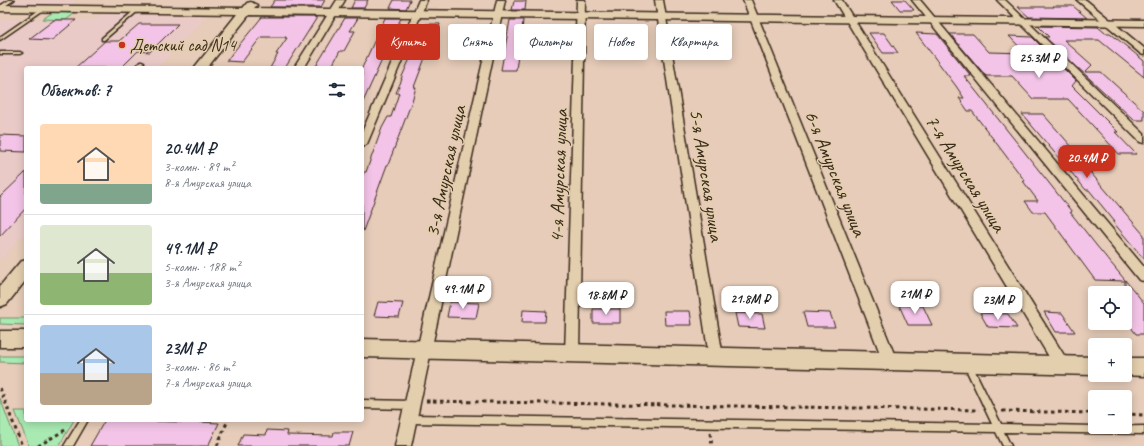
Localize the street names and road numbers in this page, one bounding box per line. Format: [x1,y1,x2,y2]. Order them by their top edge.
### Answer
street label: 3-я Амурская улица [419,102,472,239]
street label: 5-я Амурская улица [684,107,730,244]
street label: 6-я Амурская улица [799,107,873,241]
street label: 4-я Амурская улица [544,108,573,243]
street label: 7-я Амурская улица [920,110,1012,238]

